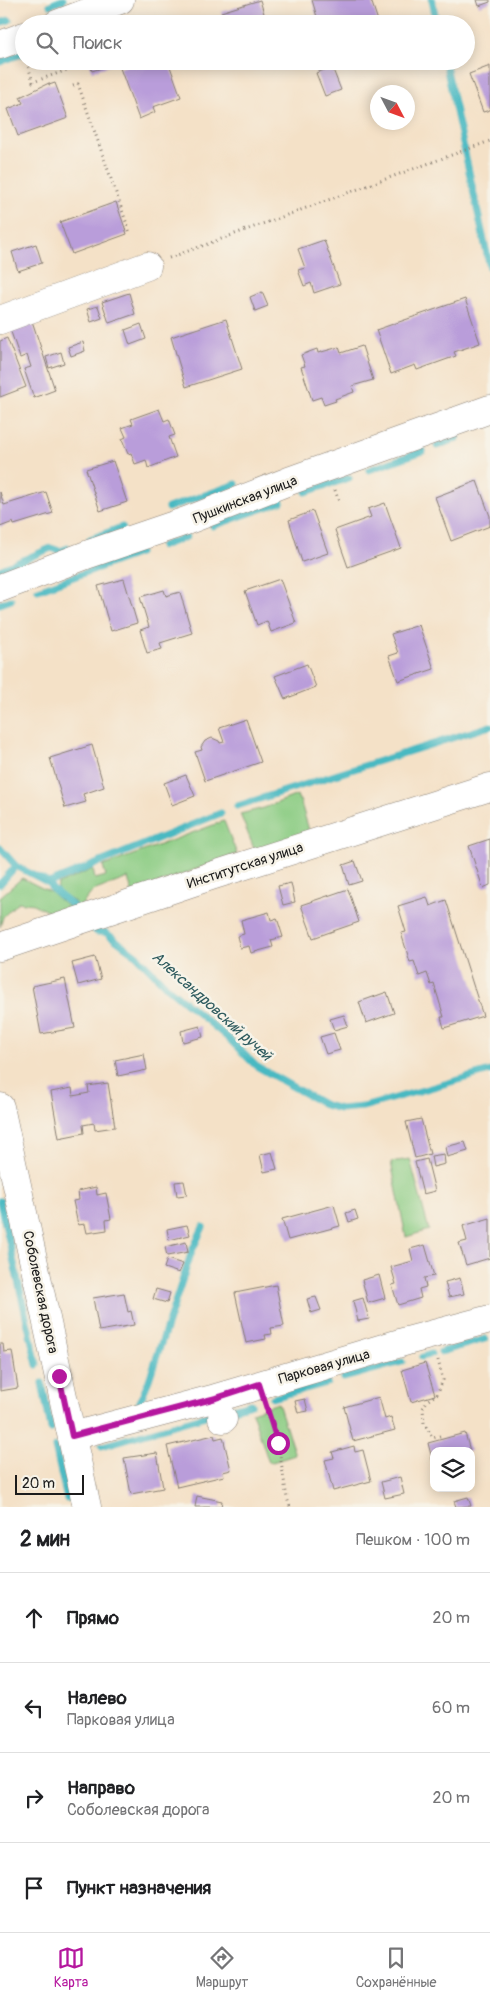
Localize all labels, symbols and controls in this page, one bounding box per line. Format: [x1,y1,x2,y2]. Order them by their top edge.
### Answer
search box [15,15,475,70]
icon: search [33,29,61,57]
text: Поиск [73,31,123,55]
north arrow [370,85,415,130]
street label: Пушкинская улица [191,472,300,527]
street label: Институтская улица [185,839,305,892]
water label: Александровский ручей [148,948,277,1066]
street label: Соболевская дорога [19,1229,62,1355]
street label: Парковая улица [277,1345,372,1388]
route end [48,1365,71,1388]
route start [267,1432,290,1455]
map controls [430,1447,475,1492]
button: layers [430,1447,475,1492]
scale bar [15,1472,84,1495]
text: 20 m [22,1475,55,1492]
text: 2 мин [20,1526,70,1553]
text: Пешком · 100 m [356,1530,470,1550]
icon: ahead [20,1604,48,1632]
text: Прямо [67,1606,119,1630]
text: 20 m [432,1608,470,1628]
text: Налево [67,1686,127,1710]
icon: left [20,1694,48,1722]
text: 60 m [432,1698,470,1718]
text: Парковая улица [67,1710,175,1730]
text: Направо [67,1776,135,1800]
icon: right [20,1784,48,1812]
text: 20 m [432,1788,470,1808]
text: Соболевская дорога [67,1800,209,1820]
icon: arrive [20,1874,48,1902]
text: Пункт назначения [67,1876,211,1900]
tab: Карта [54,1944,88,1991]
tab: Маршрут [196,1944,248,1991]
tab: Сохранённые [356,1944,436,1991]

